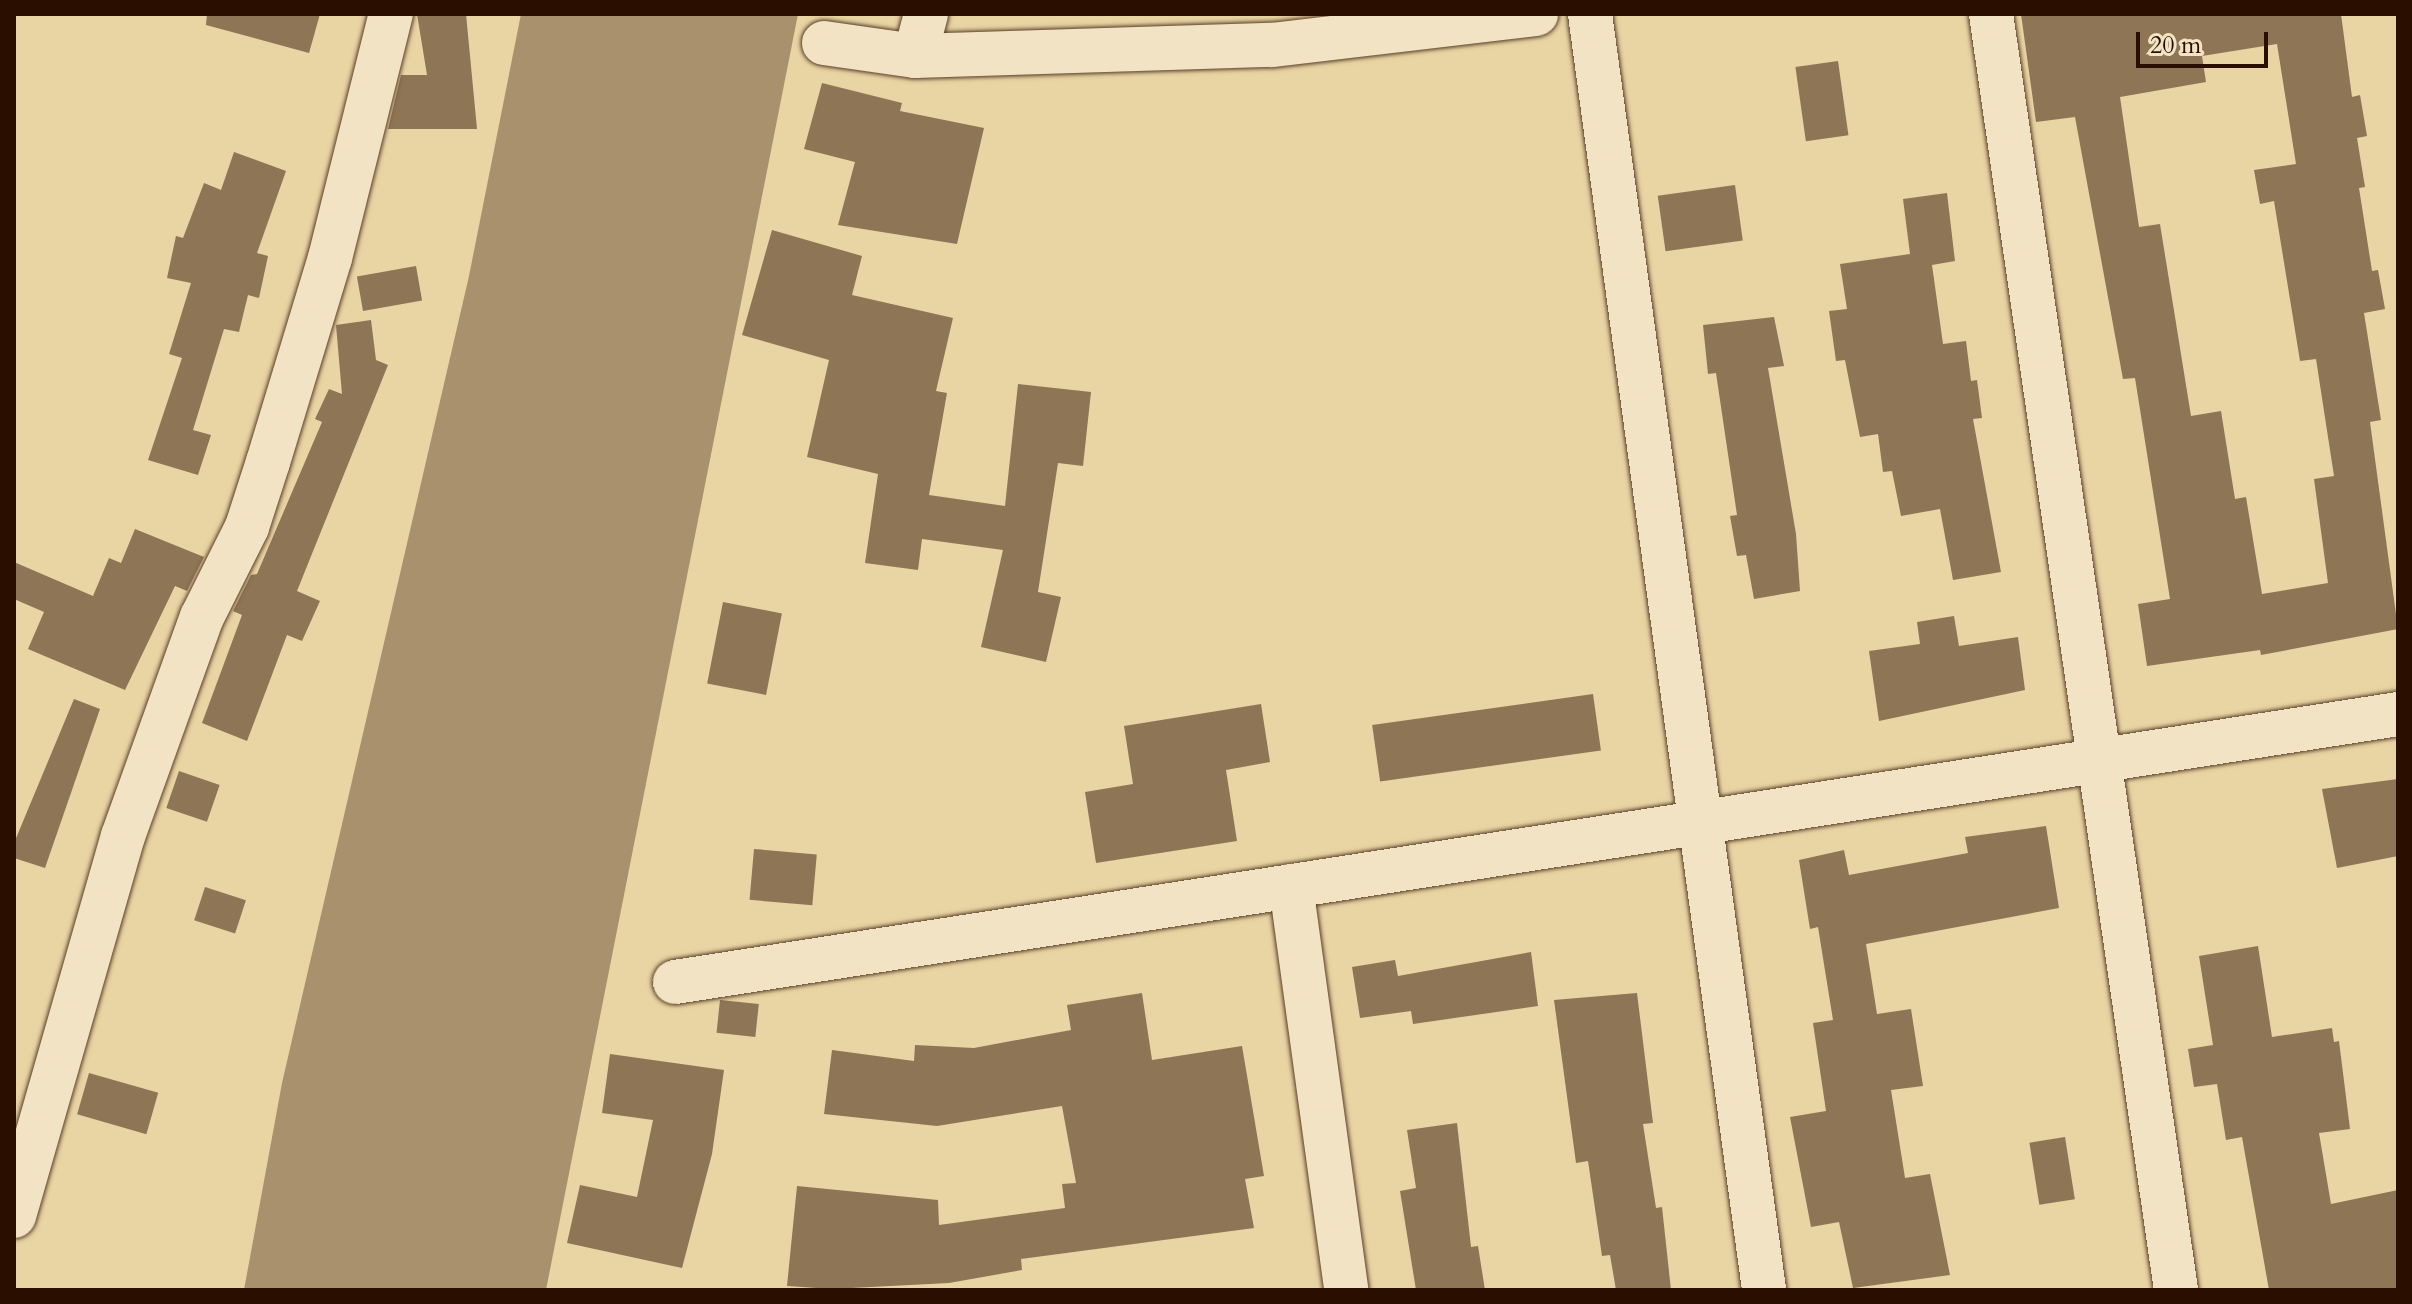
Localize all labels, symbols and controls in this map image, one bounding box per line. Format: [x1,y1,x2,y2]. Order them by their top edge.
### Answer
scale bar [2140,16,2272,66]
text: 20 m [2150,29,2201,62]

